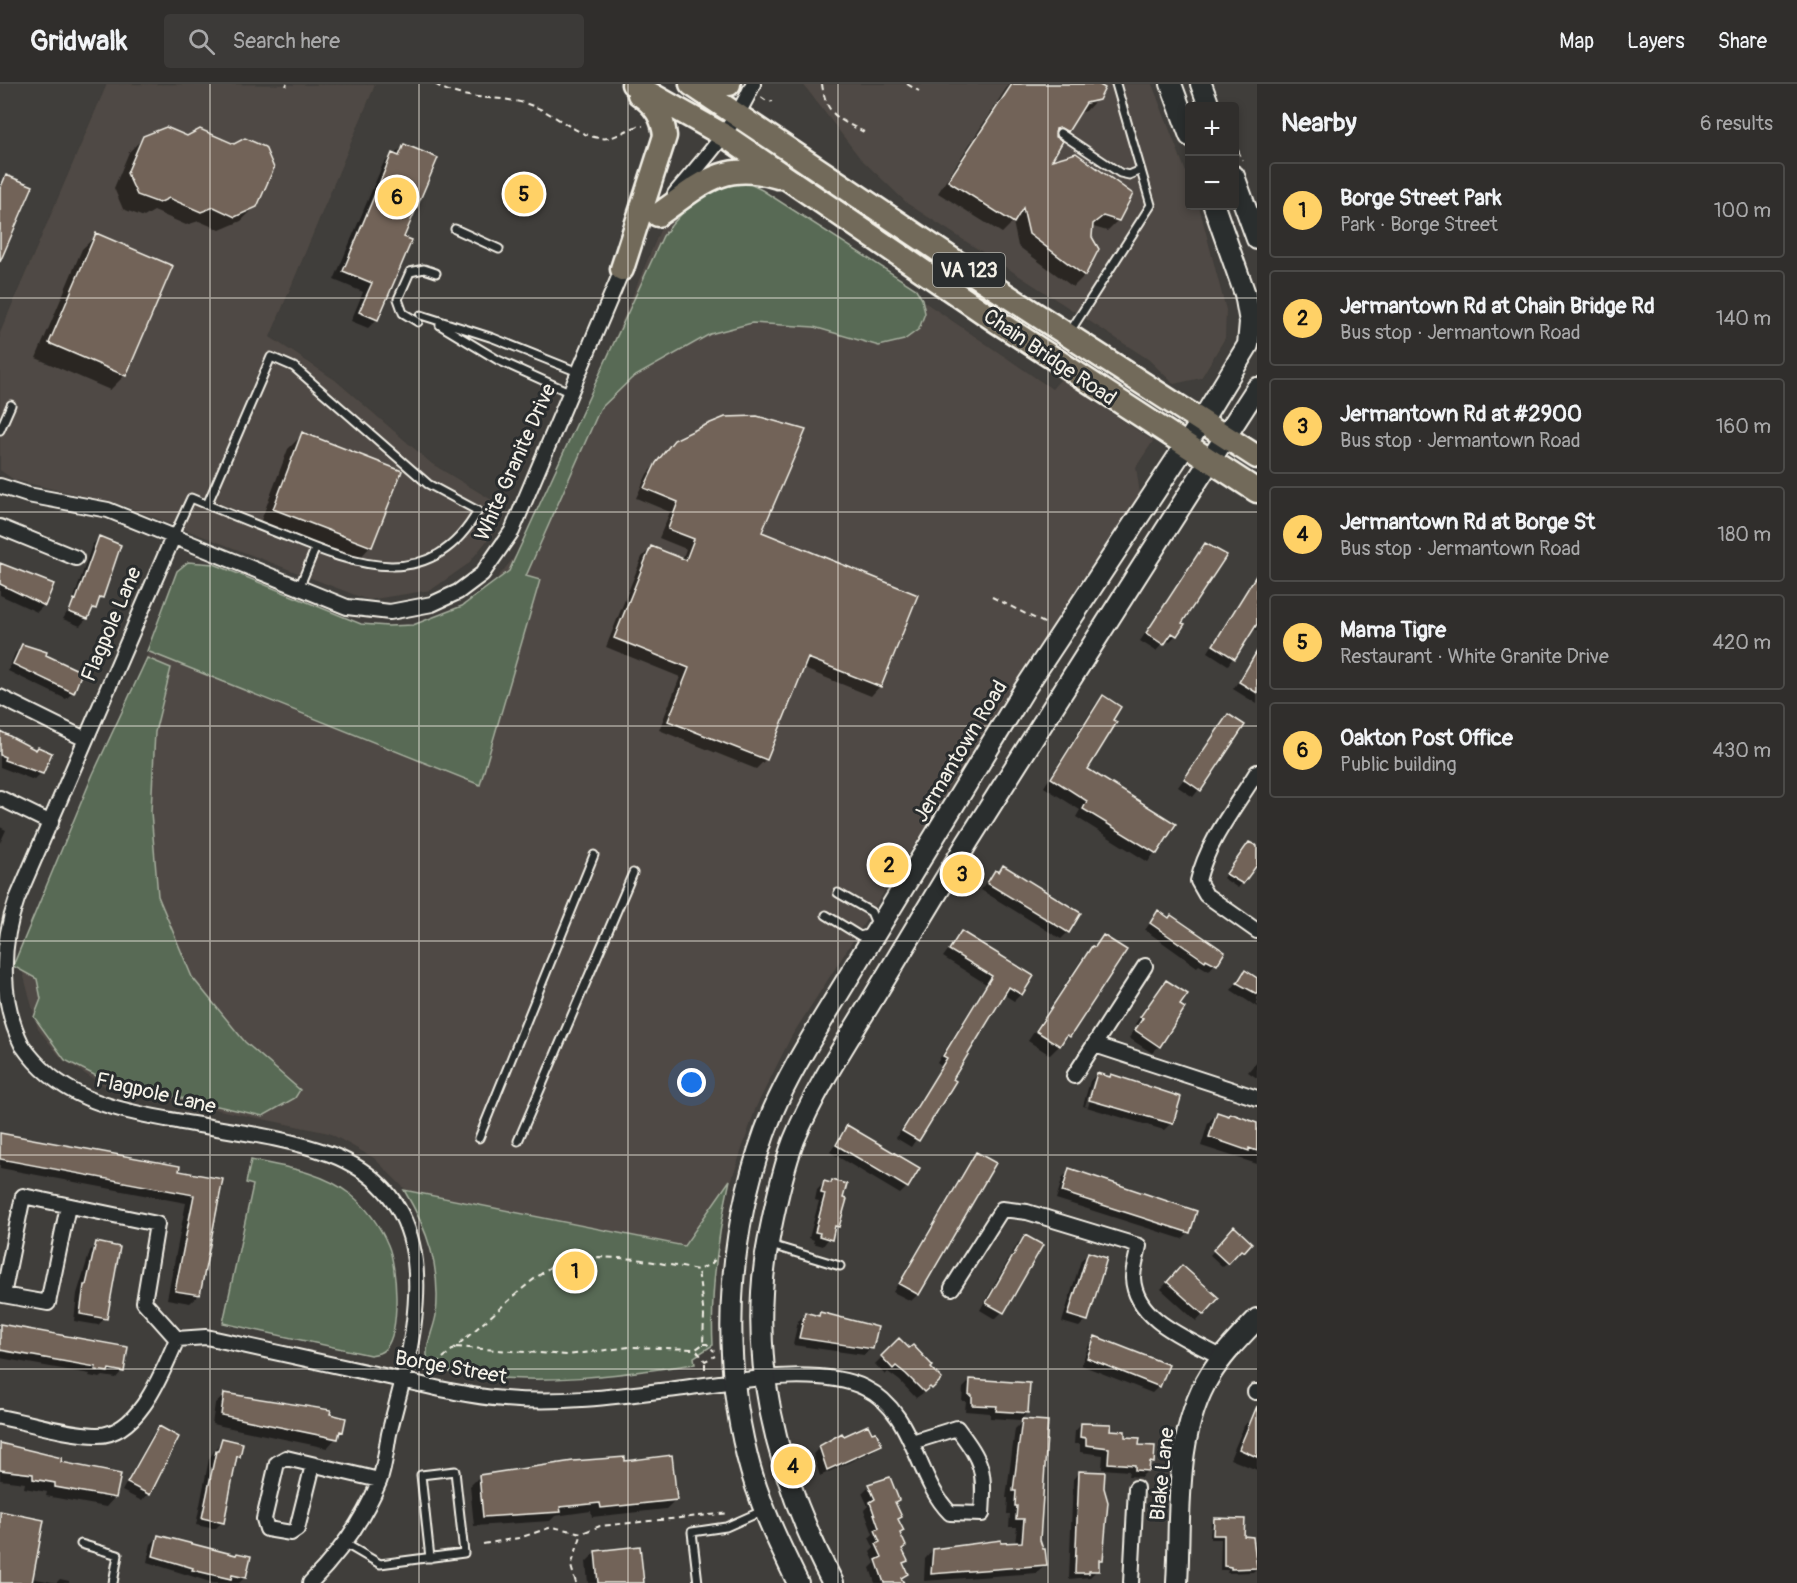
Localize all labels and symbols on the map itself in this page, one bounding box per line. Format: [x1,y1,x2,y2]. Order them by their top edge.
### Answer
pin: 5 [504,172,544,216]
pin: 6 [378,174,416,220]
road number: VA 123 [933,253,1005,287]
street label: Chain Bridge Road [978,303,1121,412]
street label: White Granite Drive [469,379,563,545]
street label: Flagpole Lane [75,562,148,686]
street label: Jermantown Road [907,675,1013,827]
pin: 2 [870,842,908,888]
pin: 3 [942,852,982,896]
street label: Flagpole Lane [93,1067,219,1121]
your location [677,1068,706,1097]
pin: 1 [556,1248,594,1294]
street label: Borge Street [393,1344,509,1391]
street label: Blake Lane [1144,1425,1181,1522]
pin: 4 [774,1444,812,1488]

